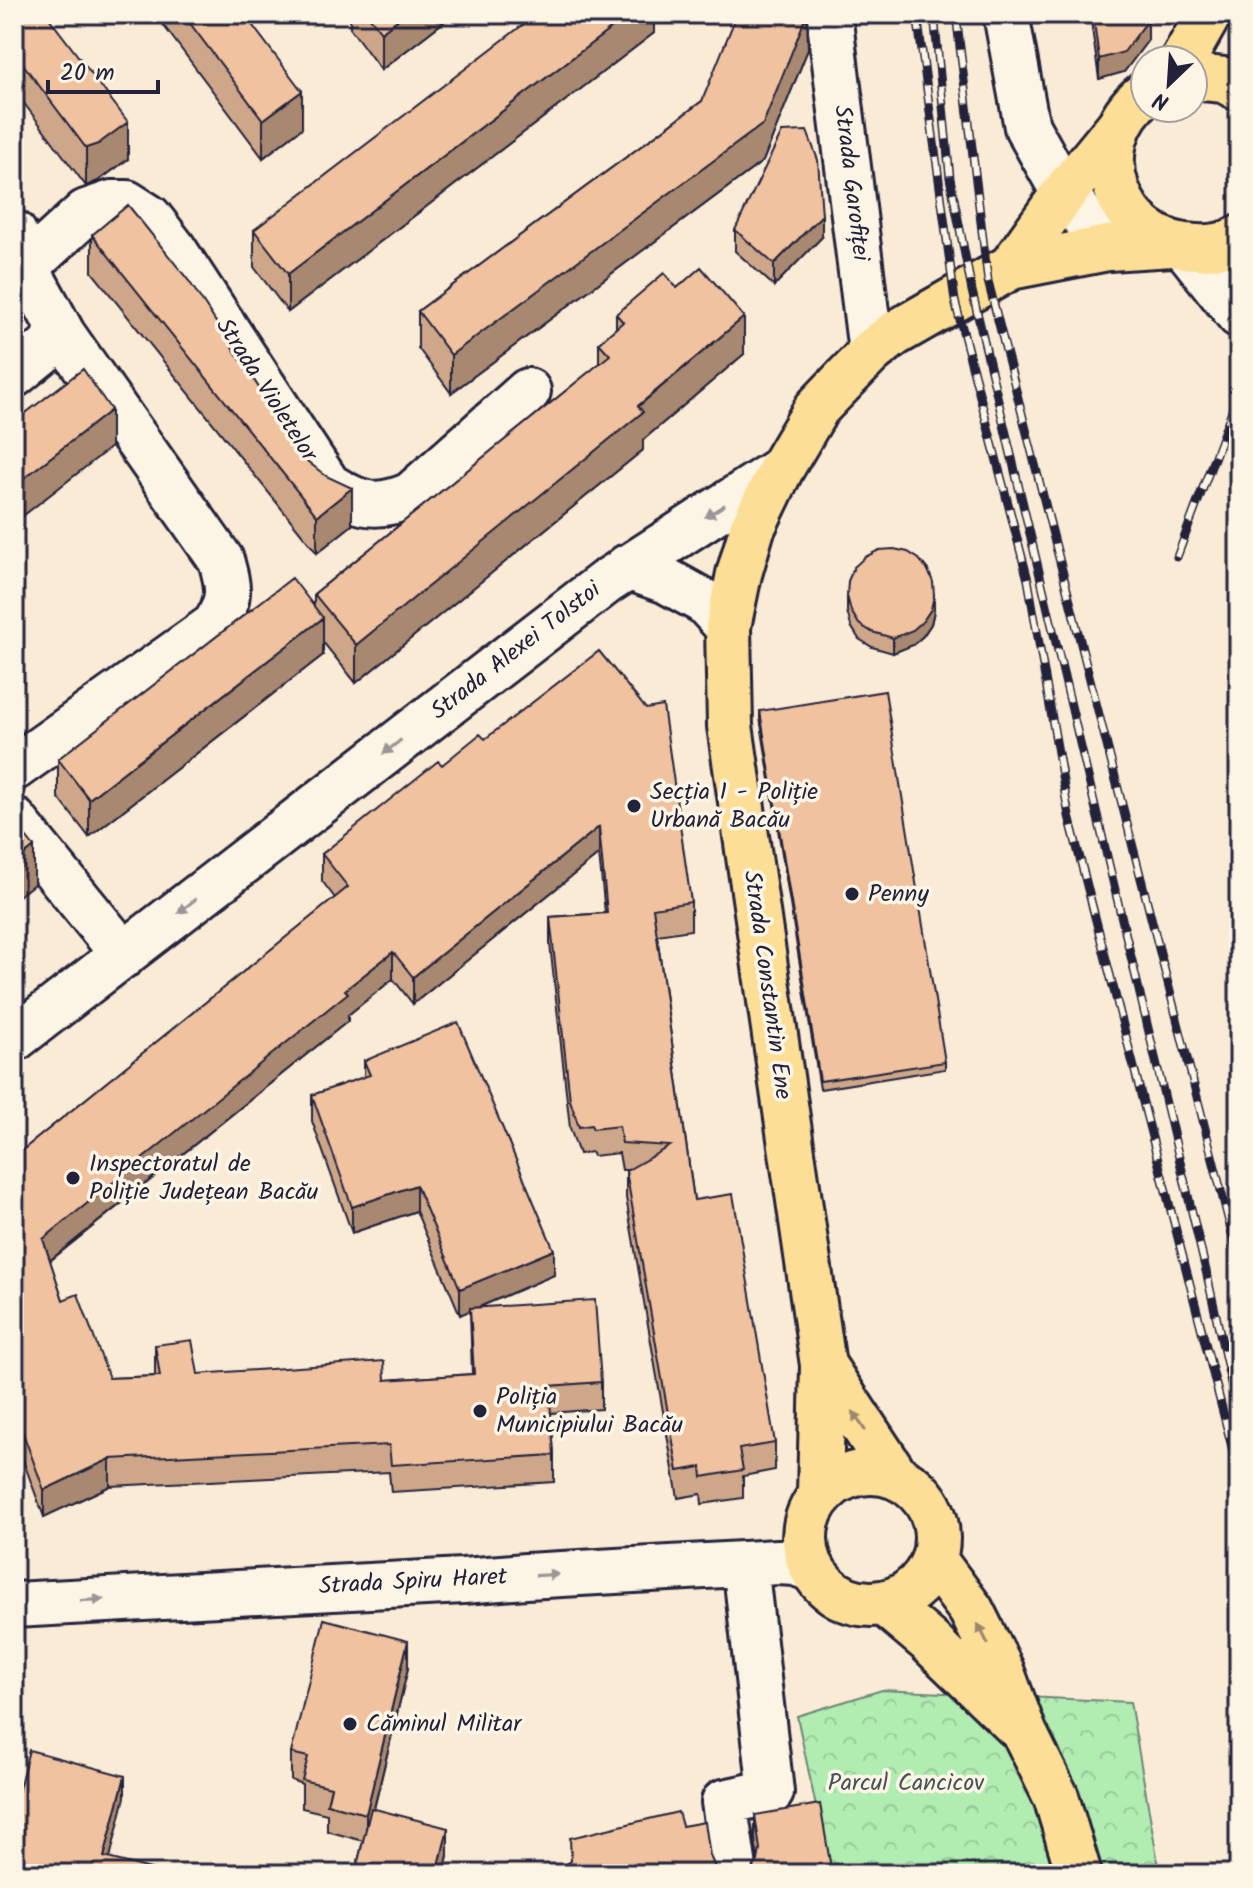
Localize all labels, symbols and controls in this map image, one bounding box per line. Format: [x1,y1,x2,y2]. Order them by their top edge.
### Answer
scale bar [48,44,158,94]
north arrow [1129,44,1209,124]
text: 20 m [60,54,115,93]
text: N [1148,81,1175,119]
street label: Strada Garofiței [822,103,880,264]
street label: Strada Violetelor [205,310,328,471]
one-way arrow [704,504,726,518]
street label: Strada Alexei Tolstoi [422,571,611,730]
one-way arrow [382,739,402,755]
place label: Secția 1 - Poliție Urbană Bacău [650,773,818,840]
marker: Secția 1 - Poliție Urbană Bacău [625,797,643,815]
street label: Strada Constantin Ene [732,868,802,1102]
place label: Penny [868,875,929,914]
marker: Penny [843,885,861,903]
one-way arrow [177,897,197,914]
place label: Inspectoratul de Poliție Județean Bacău [89,1145,319,1212]
marker: Inspectoratul de Poliție Județean Bacău [64,1169,82,1187]
place label: Poliția Municipiului Bacău [496,1378,683,1445]
marker: Poliția Municipiului Bacău [471,1402,489,1420]
one-way arrow [853,1410,867,1432]
street label: Strada Spiru Haret [318,1558,509,1606]
one-way arrow [535,1568,560,1581]
one-way arrow [80,1594,105,1607]
one-way arrow [976,1623,990,1646]
place label: Căminul Militar [366,1705,523,1744]
marker: Căminul Militar [341,1715,359,1733]
park label: Parcul Cancicov [828,1764,985,1803]

